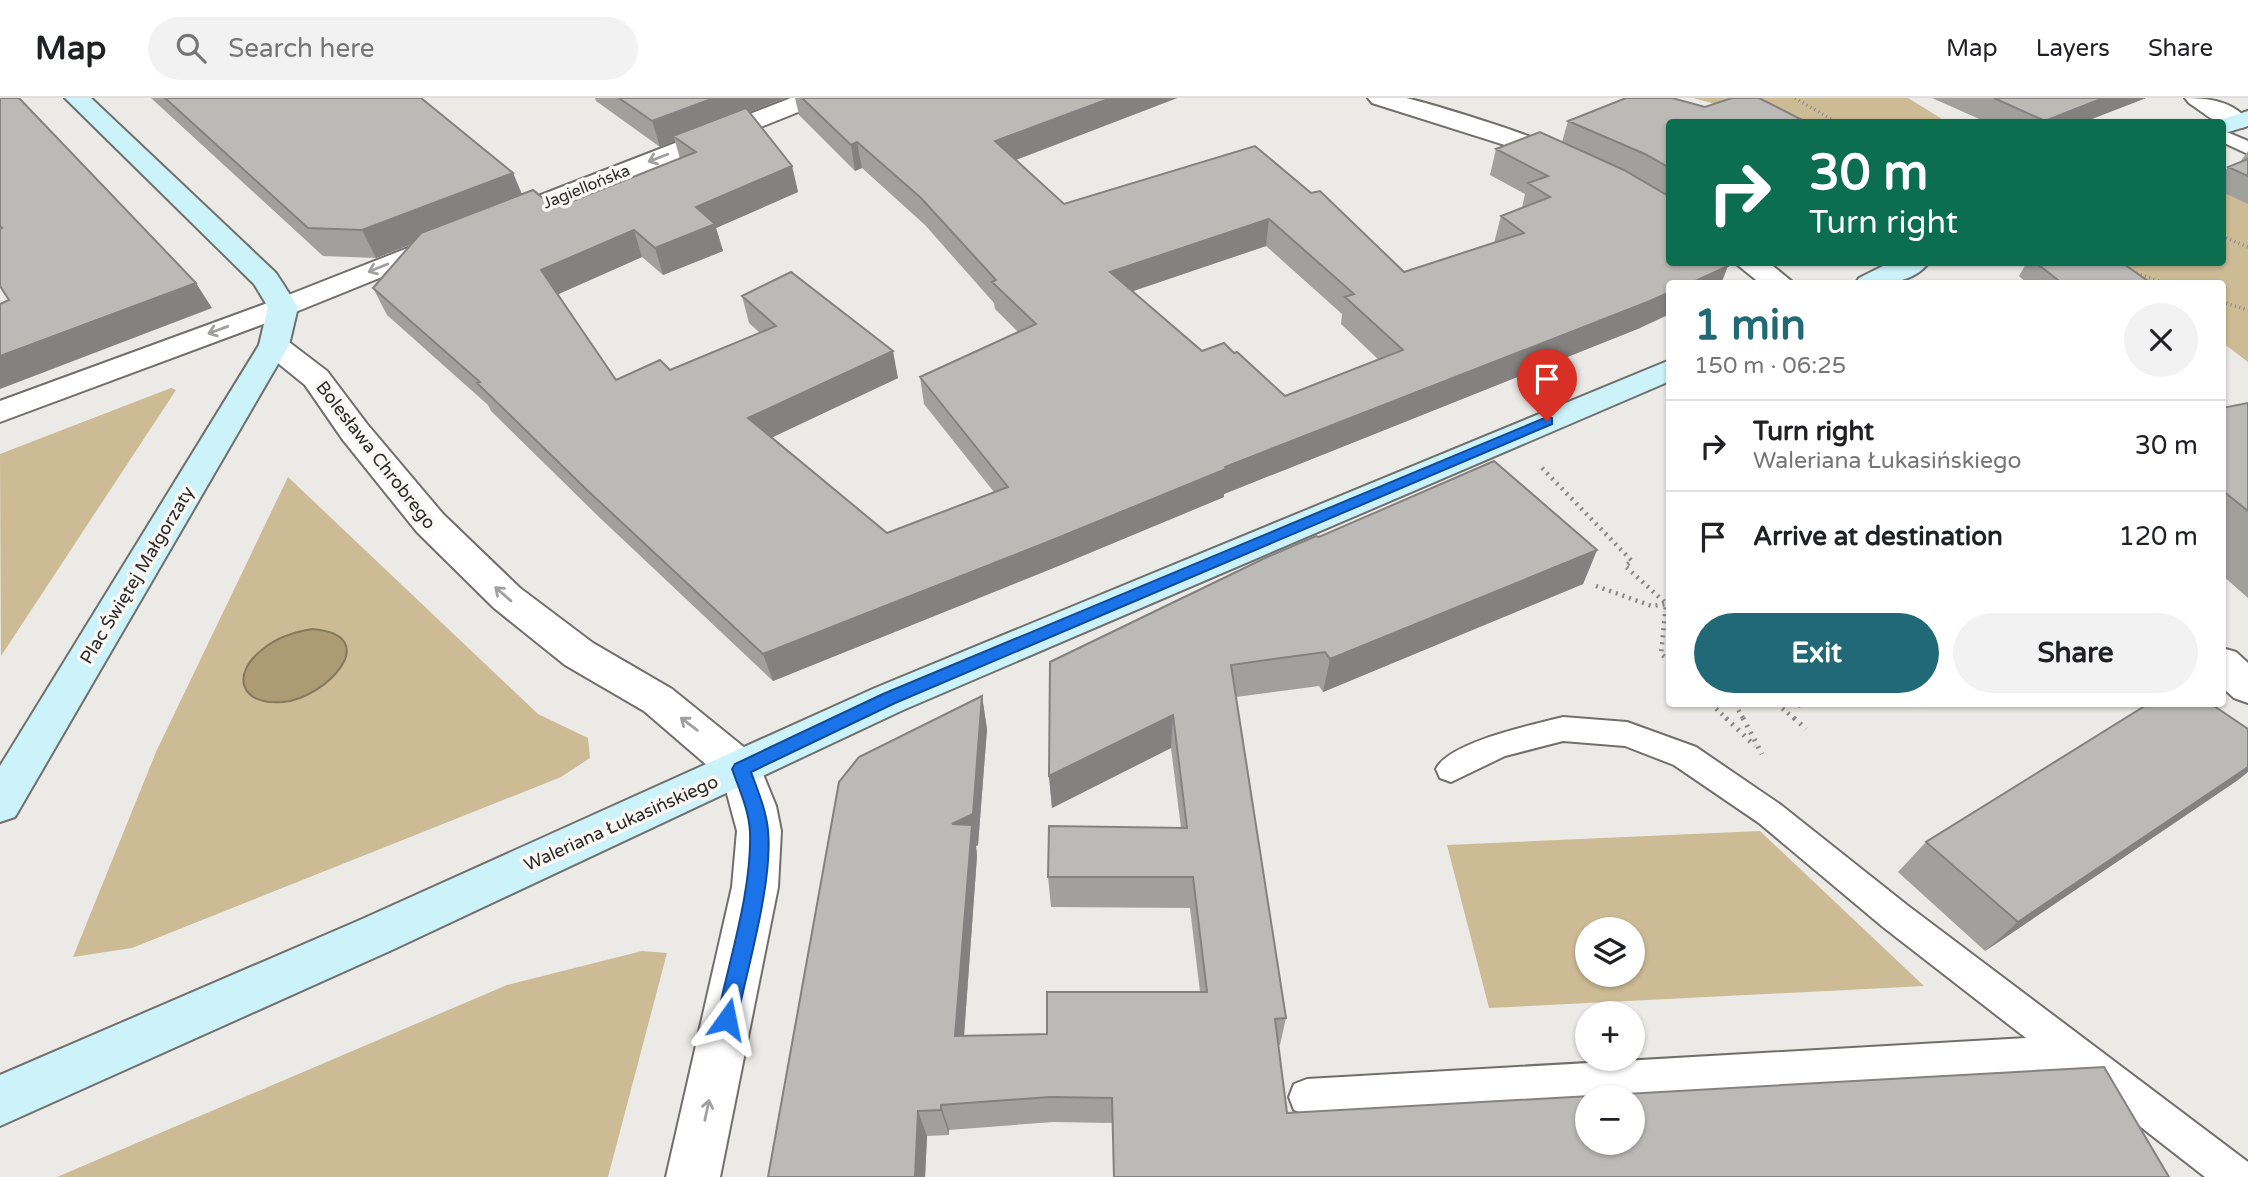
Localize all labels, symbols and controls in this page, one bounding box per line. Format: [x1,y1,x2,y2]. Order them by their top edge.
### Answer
search box [148,17,638,80]
text: Map [35,29,106,68]
icon: search [172,29,210,67]
text: Search here [228,33,374,64]
text: Map [1946,34,1998,63]
text: Layers [2036,34,2110,63]
text: Share [2148,34,2213,63]
text: 30 m [1809,144,1928,203]
icon: right [1694,147,1785,238]
one-way arrow [647,152,669,165]
street label: Jagiellońska [540,160,633,213]
text: Turn right [1809,204,1958,242]
one-way arrow [367,263,389,276]
text: 1 min [1694,300,1806,351]
button: close [2124,303,2198,377]
one-way arrow [208,325,230,337]
pin [1517,349,1577,421]
text: 150 m · 06:25 [1694,352,1846,380]
icon: arrive [1528,360,1566,398]
street label: Bolesława Chrobrego [311,377,441,533]
text: Turn right [1753,416,1874,447]
icon: right [1694,427,1732,465]
text: 30 m [2135,430,2198,461]
text: Waleriana Łukasińskiego [1753,447,2022,475]
street label: Plac Świętej Małgorzaty [75,482,199,668]
icon: arrive [1694,518,1732,556]
text: Arrive at destination [1753,521,2003,552]
text: 120 m [2118,521,2198,552]
one-way arrow [495,586,513,602]
button: Exit [1694,613,1939,693]
button: Share [1953,613,2198,693]
one-way arrow [681,717,699,732]
street label: Waleriana Łukasińskiego [521,770,722,876]
map controls [1575,917,1645,1155]
button: layers [1575,917,1645,987]
position arrow [690,982,764,1056]
button: + [1575,1001,1645,1071]
button: − [1575,1085,1645,1155]
one-way arrow [701,1099,715,1122]

